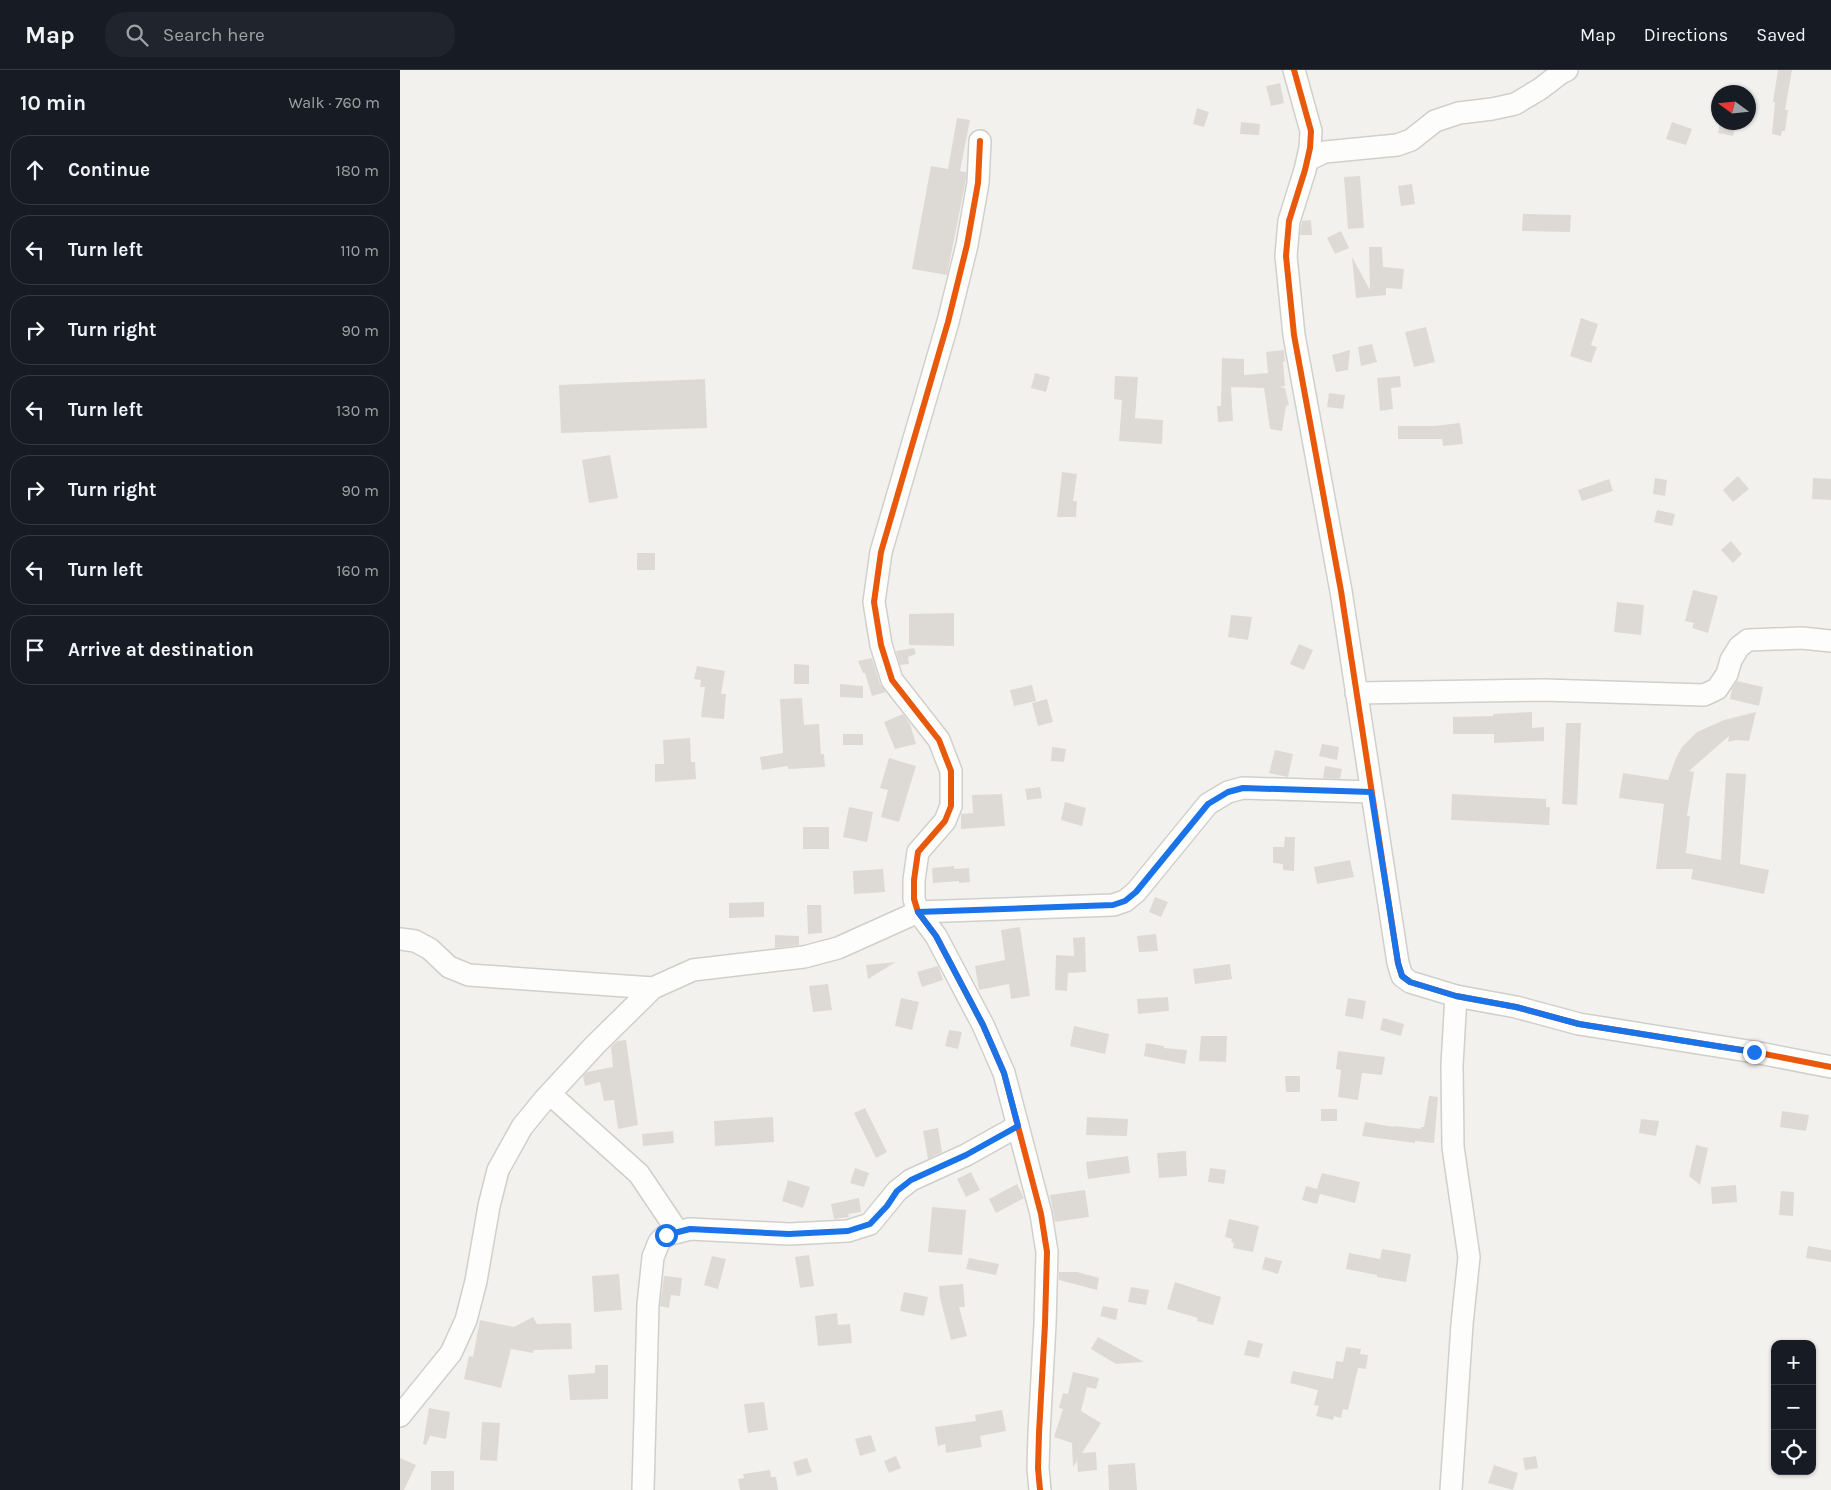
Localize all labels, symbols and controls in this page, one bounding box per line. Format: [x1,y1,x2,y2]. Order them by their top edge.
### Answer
search box [105,12,455,57]
text: Map [25,21,75,49]
icon: search [123,21,151,49]
text: Search here [163,24,265,46]
text: Map [1580,24,1616,46]
text: Directions [1644,24,1728,46]
text: Saved [1756,24,1806,46]
north arrow [1711,85,1756,130]
text: 10 min [20,91,86,115]
text: Walk · 760 m [289,93,380,112]
icon: ahead [21,156,49,184]
text: Continue [68,159,150,181]
text: 180 m [336,161,379,180]
icon: left [21,236,49,264]
text: Turn left [68,239,143,261]
text: 110 m [340,241,379,260]
icon: right [21,316,49,344]
text: Turn right [68,319,157,341]
text: 90 m [341,321,379,340]
icon: left [21,396,49,424]
text: Turn left [68,399,143,421]
text: 130 m [336,401,379,420]
icon: right [21,476,49,504]
text: Turn right [68,479,157,501]
text: 90 m [341,481,379,500]
icon: left [21,556,49,584]
text: Turn left [68,559,143,581]
text: 160 m [336,561,379,580]
icon: arrive [21,636,49,664]
text: Arrive at destination [68,639,254,661]
route end [1743,1041,1766,1064]
route start [655,1224,678,1247]
map controls [1771,1340,1816,1475]
button: + [1771,1340,1816,1385]
button: − [1771,1385,1816,1430]
button: locate [1771,1430,1816,1475]

